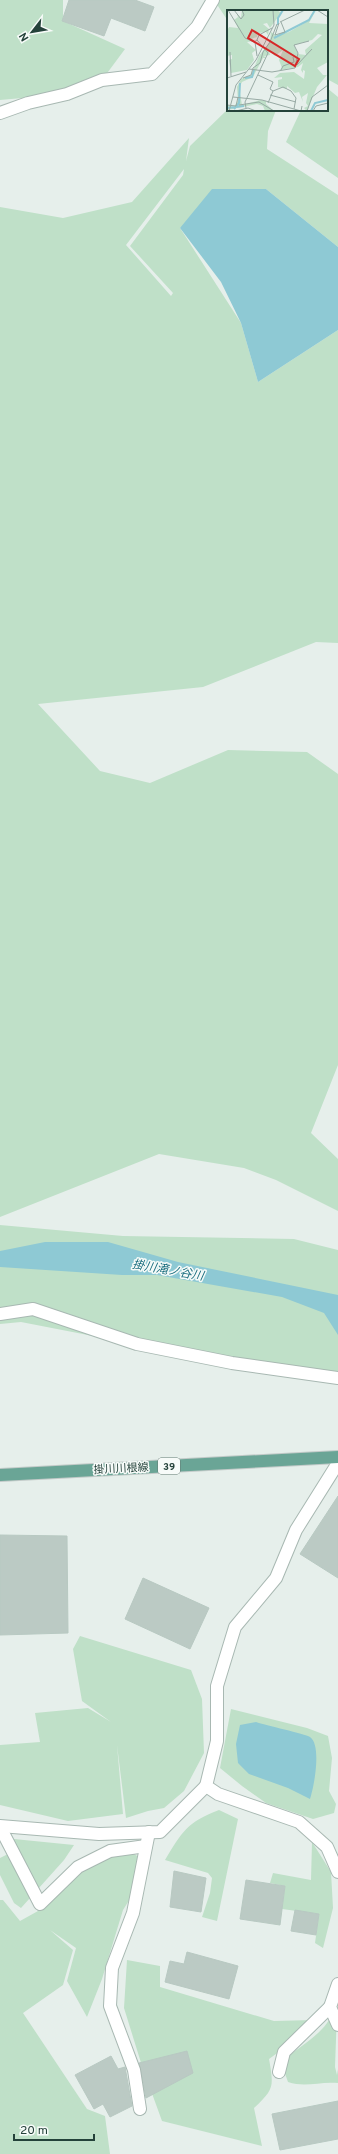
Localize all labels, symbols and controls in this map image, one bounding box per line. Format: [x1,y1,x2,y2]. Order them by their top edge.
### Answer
inset map [227,10,328,111]
north arrow [12,12,52,52]
text: N [16,30,32,44]
water label: 掛川滝ノ谷川 [131,1257,207,1285]
road number: 39 [158,1458,180,1474]
street label: 掛川川根線 [93,1461,149,1477]
scale bar [14,2116,94,2142]
text: 20 m [20,2123,48,2139]

